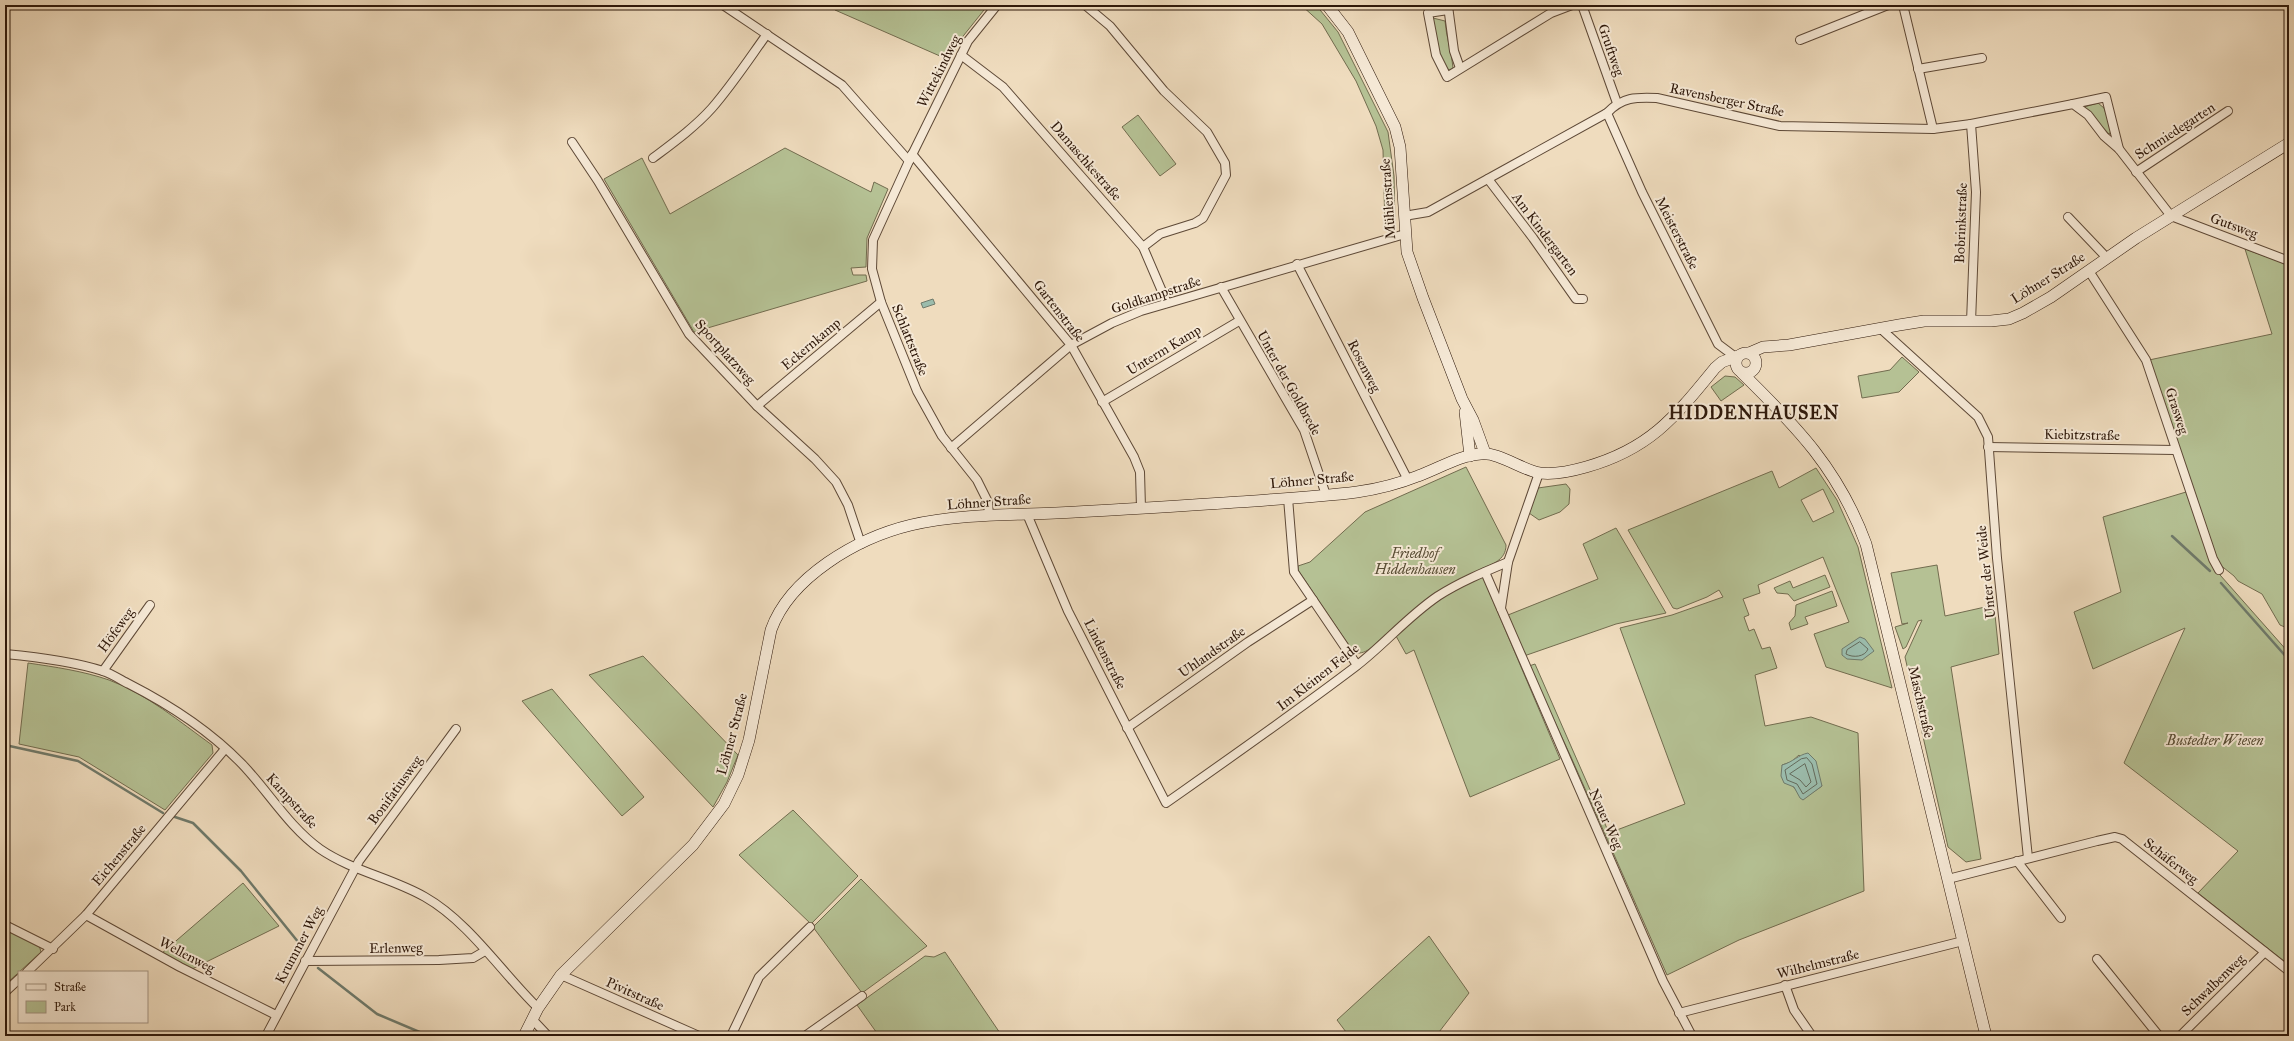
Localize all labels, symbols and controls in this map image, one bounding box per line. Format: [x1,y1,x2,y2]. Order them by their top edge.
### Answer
street label: Gruftweg [1594,22,1628,79]
street label: Wittekindweg [913,32,965,110]
street label: Ravensberger Straße [1668,80,1786,120]
street label: Schmiedegarten [2132,99,2219,163]
street label: Damaschkestraße [1047,118,1125,204]
street label: Mühlenstraße [1377,158,1399,240]
street label: Bobrinkstraße [1951,182,1971,264]
street label: Am Kindergarten [1508,188,1582,279]
street label: Meisterstraße [1651,194,1703,272]
street label: Gutsweg [2208,210,2260,243]
street label: Löhner Straße [2008,248,2088,308]
street label: Goldkampstraße [1109,272,1203,318]
street label: Gartenstraße [1029,277,1089,346]
street label: Schlattstraße [888,302,932,378]
street label: Eckernkamp [778,314,844,374]
street label: Sportplatzweg [691,316,759,388]
street label: Unterm Kamp [1124,321,1204,379]
street label: Unter der Goldbrede [1253,328,1325,438]
street label: Rosenweg [1344,337,1385,396]
street label: Grasweg [2162,386,2193,437]
district label: HIDDENHAUSEN [1669,402,1839,424]
street label: Kiebitzstraße [2044,426,2120,444]
street label: Löhner Straße [1269,468,1355,492]
street label: Löhner Straße [946,491,1032,513]
street label: Unter der Weide [1973,524,1999,619]
park label: Friedhof Hiddenhausen [1374,545,1456,578]
street label: Höfeweg [94,604,138,656]
street label: Lindenstraße [1080,616,1130,692]
street label: Uhlandstraße [1175,623,1249,681]
street label: Im Kleinen Felde [1274,640,1363,714]
street label: Maschstraße [1904,664,1938,740]
street label: Löhner Straße [713,691,751,777]
park label: Bustedter Wiesen [2166,732,2264,749]
street label: Bonifatiusweg [364,752,426,828]
street label: Kampstraße [263,770,321,832]
street label: Neuer Weg [1585,786,1627,852]
street label: Eichenstraße [88,821,150,889]
street label: Schäferweg [2140,834,2202,888]
street label: Krummer Weg [271,903,327,987]
street label: Wellenweg [156,933,218,977]
street label: Erlenweg [369,939,423,957]
street label: Wilhelmstraße [1775,946,1861,982]
street label: Schwalbenweg [2178,950,2249,1020]
legend [18,971,148,1023]
street label: Pivitstraße [603,974,667,1014]
text: Straße [54,980,86,994]
text: Park [54,1000,76,1014]

